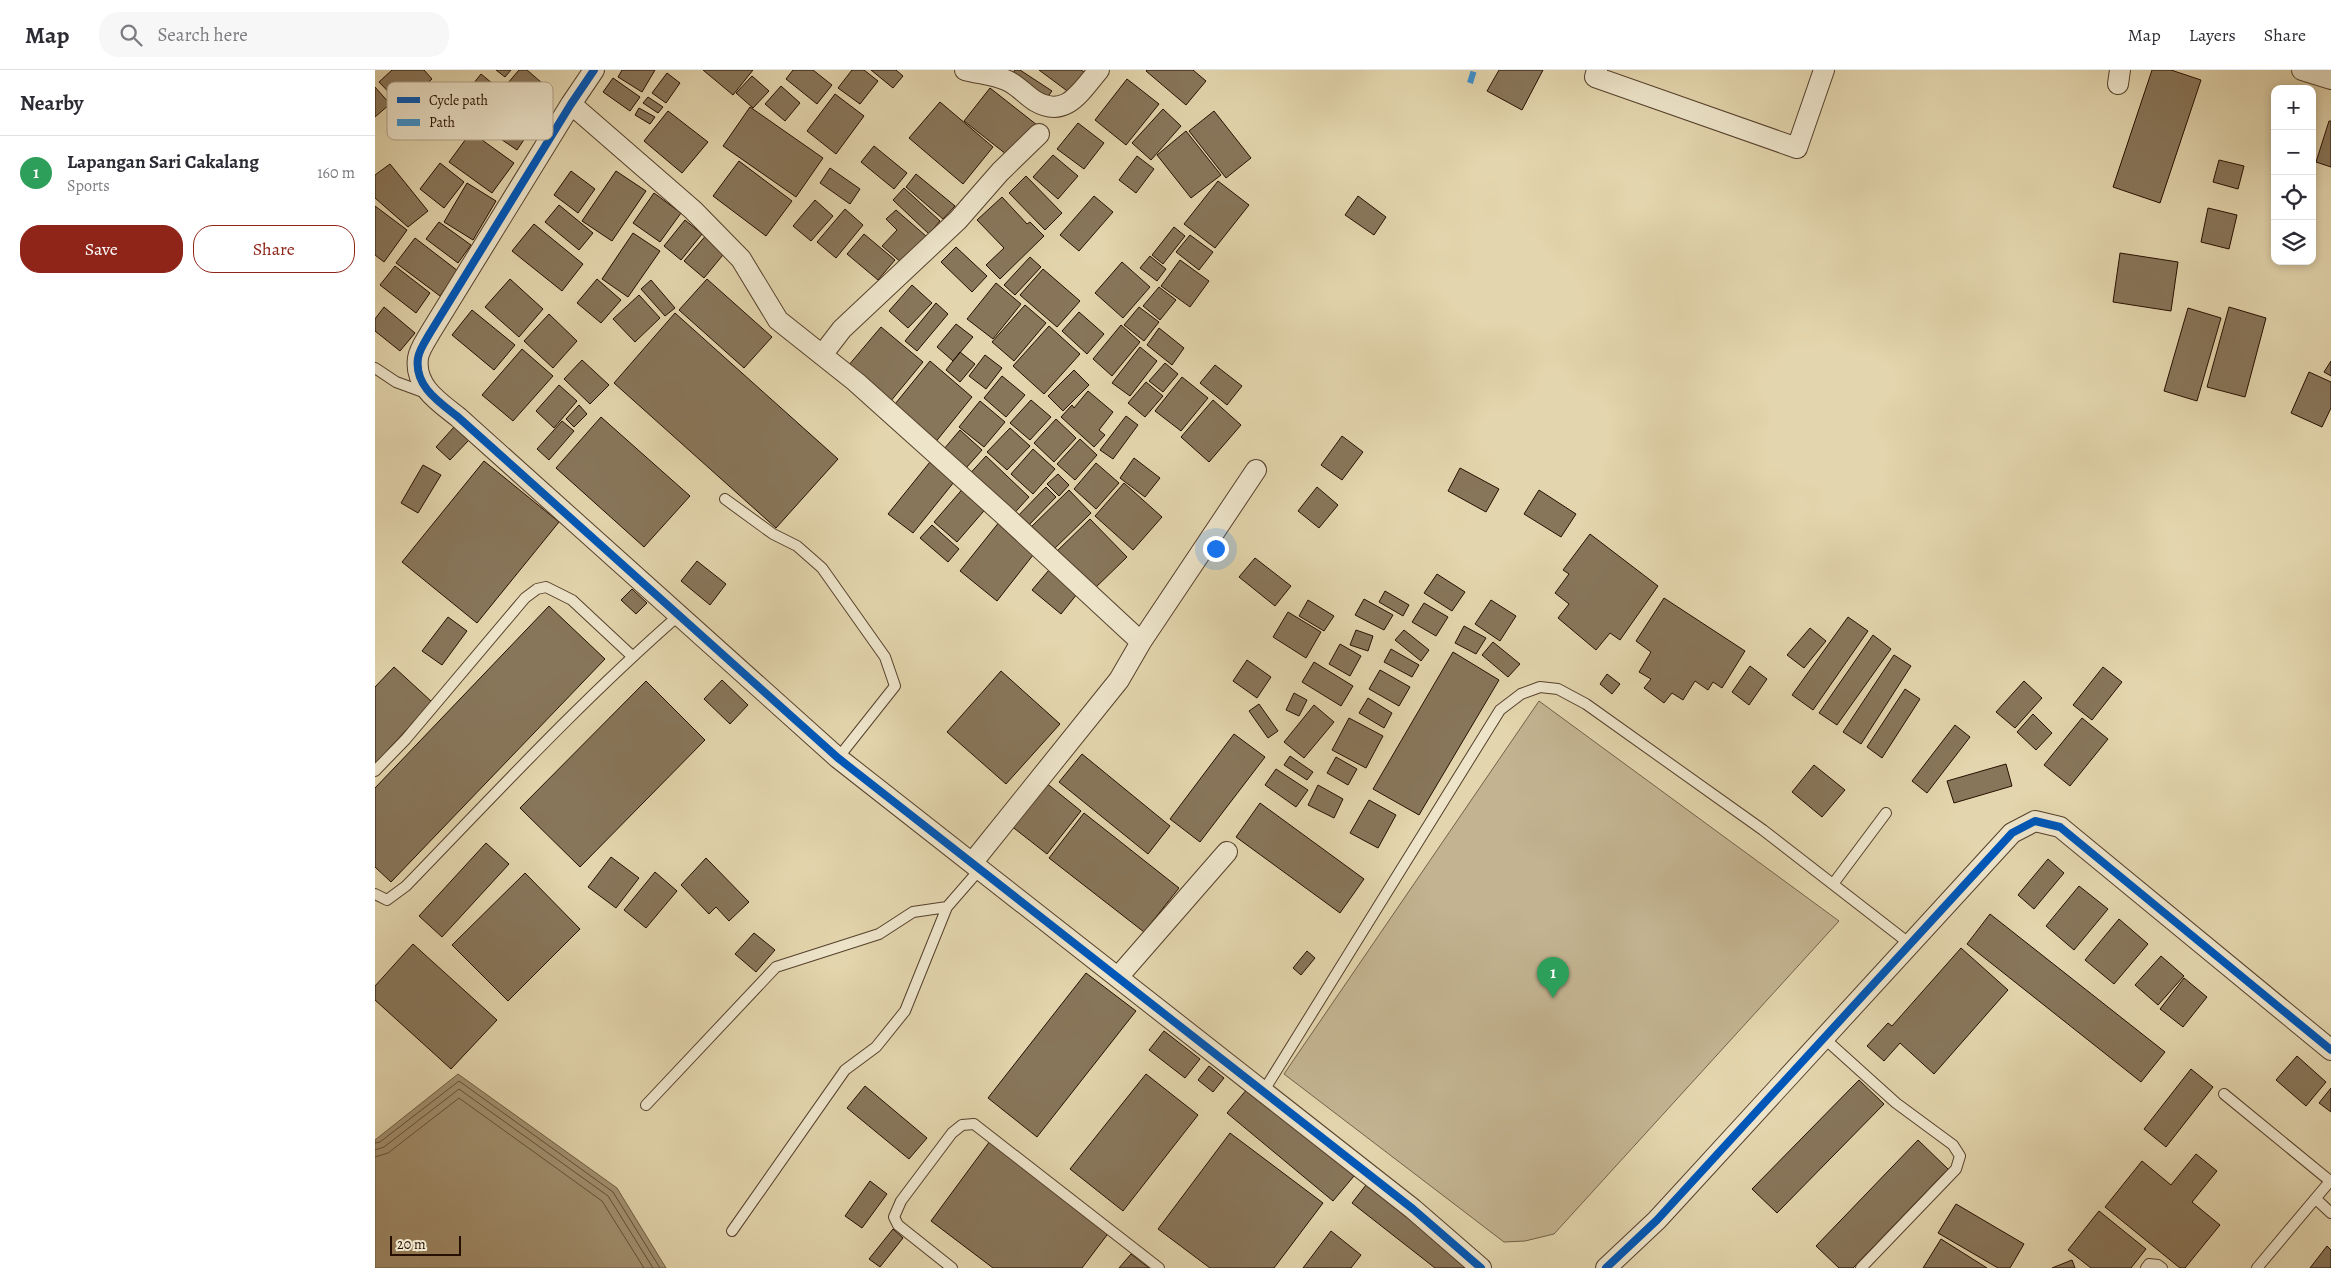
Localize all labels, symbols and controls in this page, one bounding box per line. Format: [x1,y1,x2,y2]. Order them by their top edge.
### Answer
search box [99,12,449,57]
text: Map [25,19,69,51]
icon: search [117,21,145,49]
text: Search here [157,22,248,48]
text: Map [2128,23,2161,47]
text: Layers [2189,23,2236,47]
text: Share [2264,23,2306,47]
legend [387,82,553,140]
map controls [2271,85,2316,265]
button: + [2271,85,2316,130]
text: Nearby [20,89,83,117]
text: Cycle path [429,91,489,110]
text: Path [429,113,456,132]
button: − [2271,130,2316,175]
text: Lapangan Sari Cakalang [67,149,259,175]
text: 1 [33,162,39,184]
text: 160 m [317,162,355,184]
text: Sports [67,175,110,197]
button: locate [2271,175,2316,220]
button: layers [2271,220,2316,265]
button: Save [20,225,183,273]
button: Share [193,225,355,273]
your location [1203,536,1229,562]
pin: 1 [1537,957,1569,998]
scale bar [390,1233,461,1256]
text: 20 m [397,1235,426,1254]

